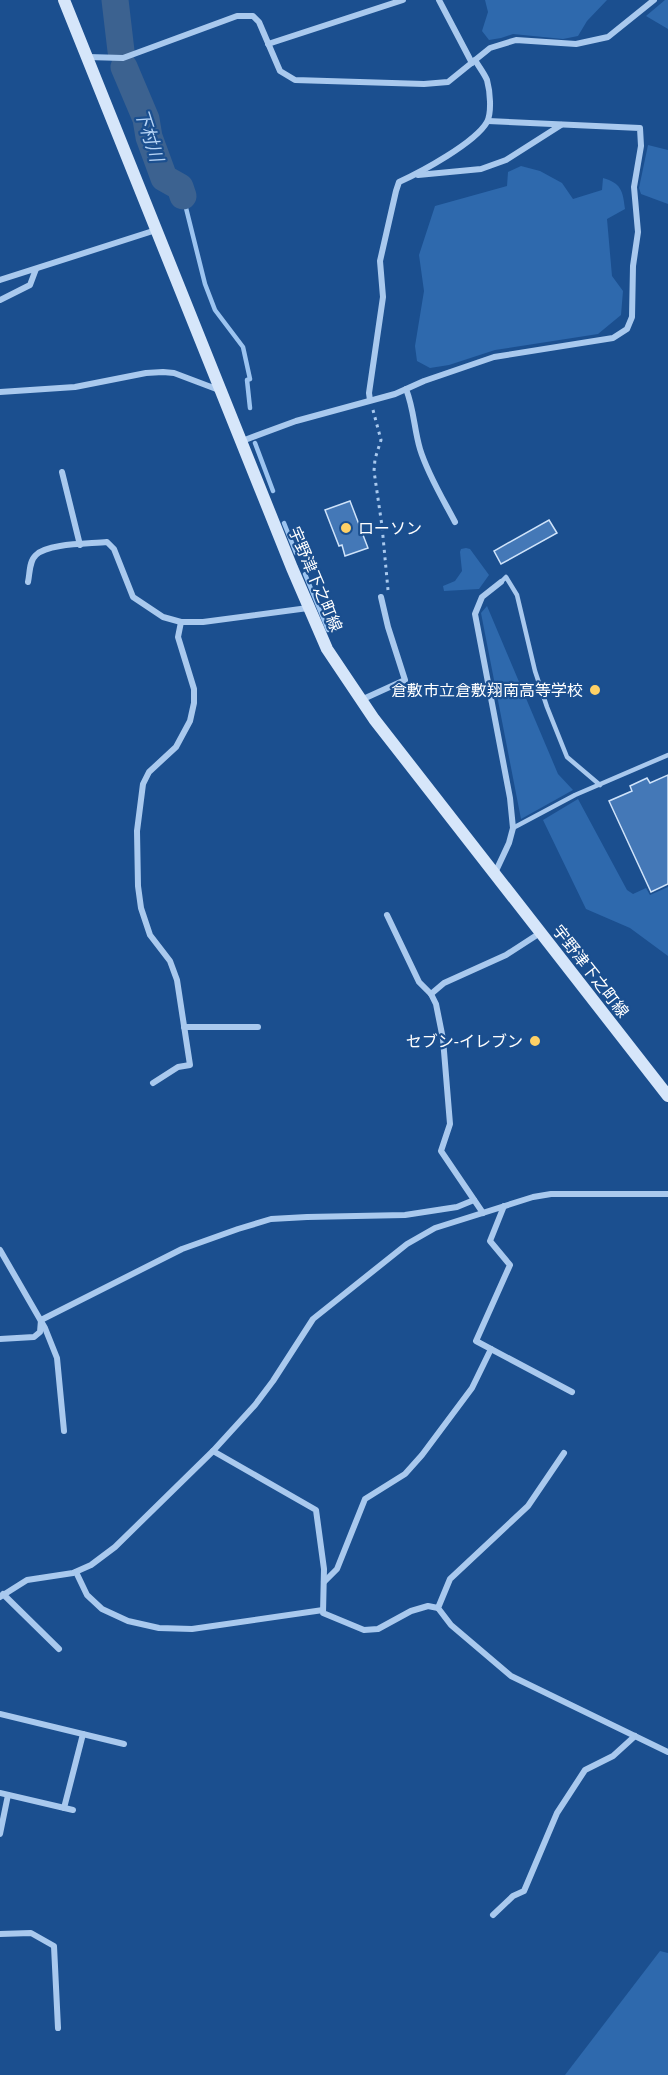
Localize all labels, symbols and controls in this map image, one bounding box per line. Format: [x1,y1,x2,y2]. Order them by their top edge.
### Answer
water label: 下村川 [130,106,170,166]
place label: ローソン [358,517,422,539]
marker: ローソン [339,521,353,535]
street label: 宇野津下之町線 [284,523,348,635]
place label: 倉敷市立倉敷翔南高等学校 [391,679,583,701]
marker: 倉敷市立倉敷翔南高等学校 [588,683,602,697]
street label: 宇野津下之町線 [548,920,634,1022]
place label: セブン-イレブン [406,1030,523,1052]
marker: セブン-イレブン [528,1034,542,1048]

